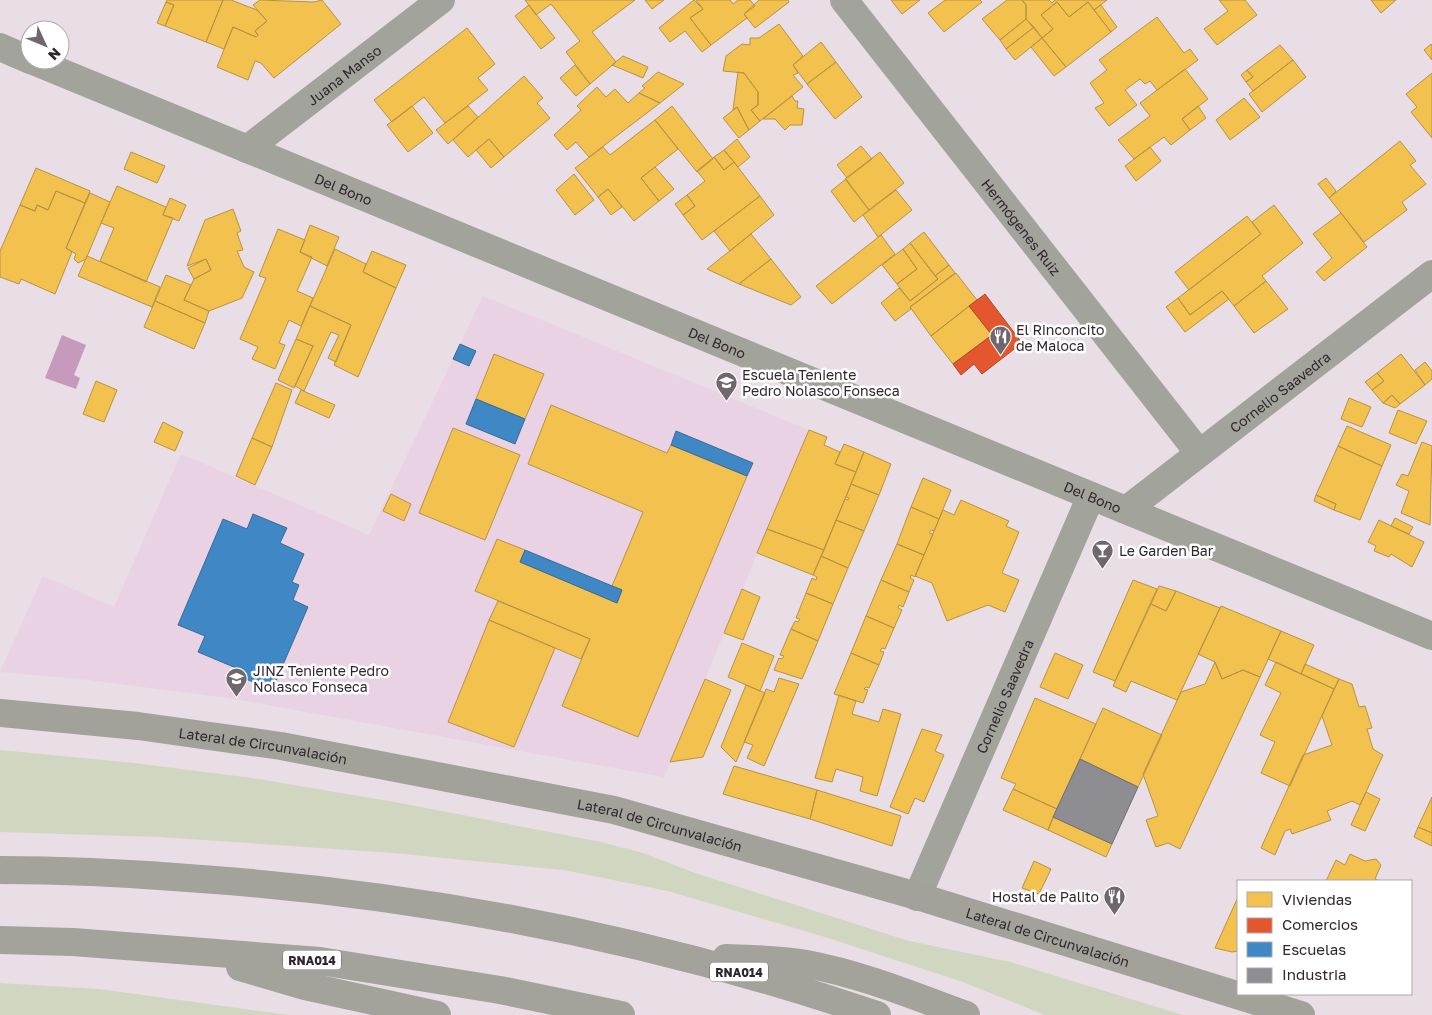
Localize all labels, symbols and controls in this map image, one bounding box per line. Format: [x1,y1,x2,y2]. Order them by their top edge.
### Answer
north arrow [20,20,70,70]
street label: Juana Manso [303,41,384,108]
text: N [45,45,65,64]
street label: Del Bono [312,169,375,208]
street label: Hermógenes Ruiz [979,175,1065,278]
place label: El Rinconcito de Maloca [1016,321,1104,354]
street label: Del Bono [686,323,749,362]
restaurant icon: El Rinconcito de Maloca [988,325,1012,356]
street label: Cornelio Saavedra [1226,347,1333,436]
place label: Escuela Teniente Pedro Nolasco Fonseca [742,366,900,399]
school or university icon: Escuela Teniente Pedro Nolasco Fonseca [714,370,738,401]
street label: Del Bono [1061,477,1124,516]
bar icon: Le Garden Bar [1091,538,1115,569]
place label: Le Garden Bar [1119,542,1214,559]
street label: Cornelio Saavedra [972,637,1036,756]
place label: JINZ Teniente Pedro Nolasco Fonseca [253,662,389,695]
school or university icon: JINZ Teniente Pedro Nolasco Fonseca [225,666,249,697]
street label: Lateral de Circunvalación [178,723,349,767]
street label: Lateral de Circunvalación [576,795,744,855]
legend [1237,880,1412,995]
restaurant icon: Hostal de Palito [1103,884,1127,915]
place label: Hostal de Palito [992,888,1099,905]
text: Viviendas [1282,890,1352,908]
street label: Lateral de Circunvalación [964,903,1132,970]
text: Comercios [1282,915,1358,933]
text: Escuelas [1282,940,1346,958]
road number: RNA014 [283,950,341,970]
road number: RNA014 [710,962,768,982]
text: Industria [1282,965,1347,983]

